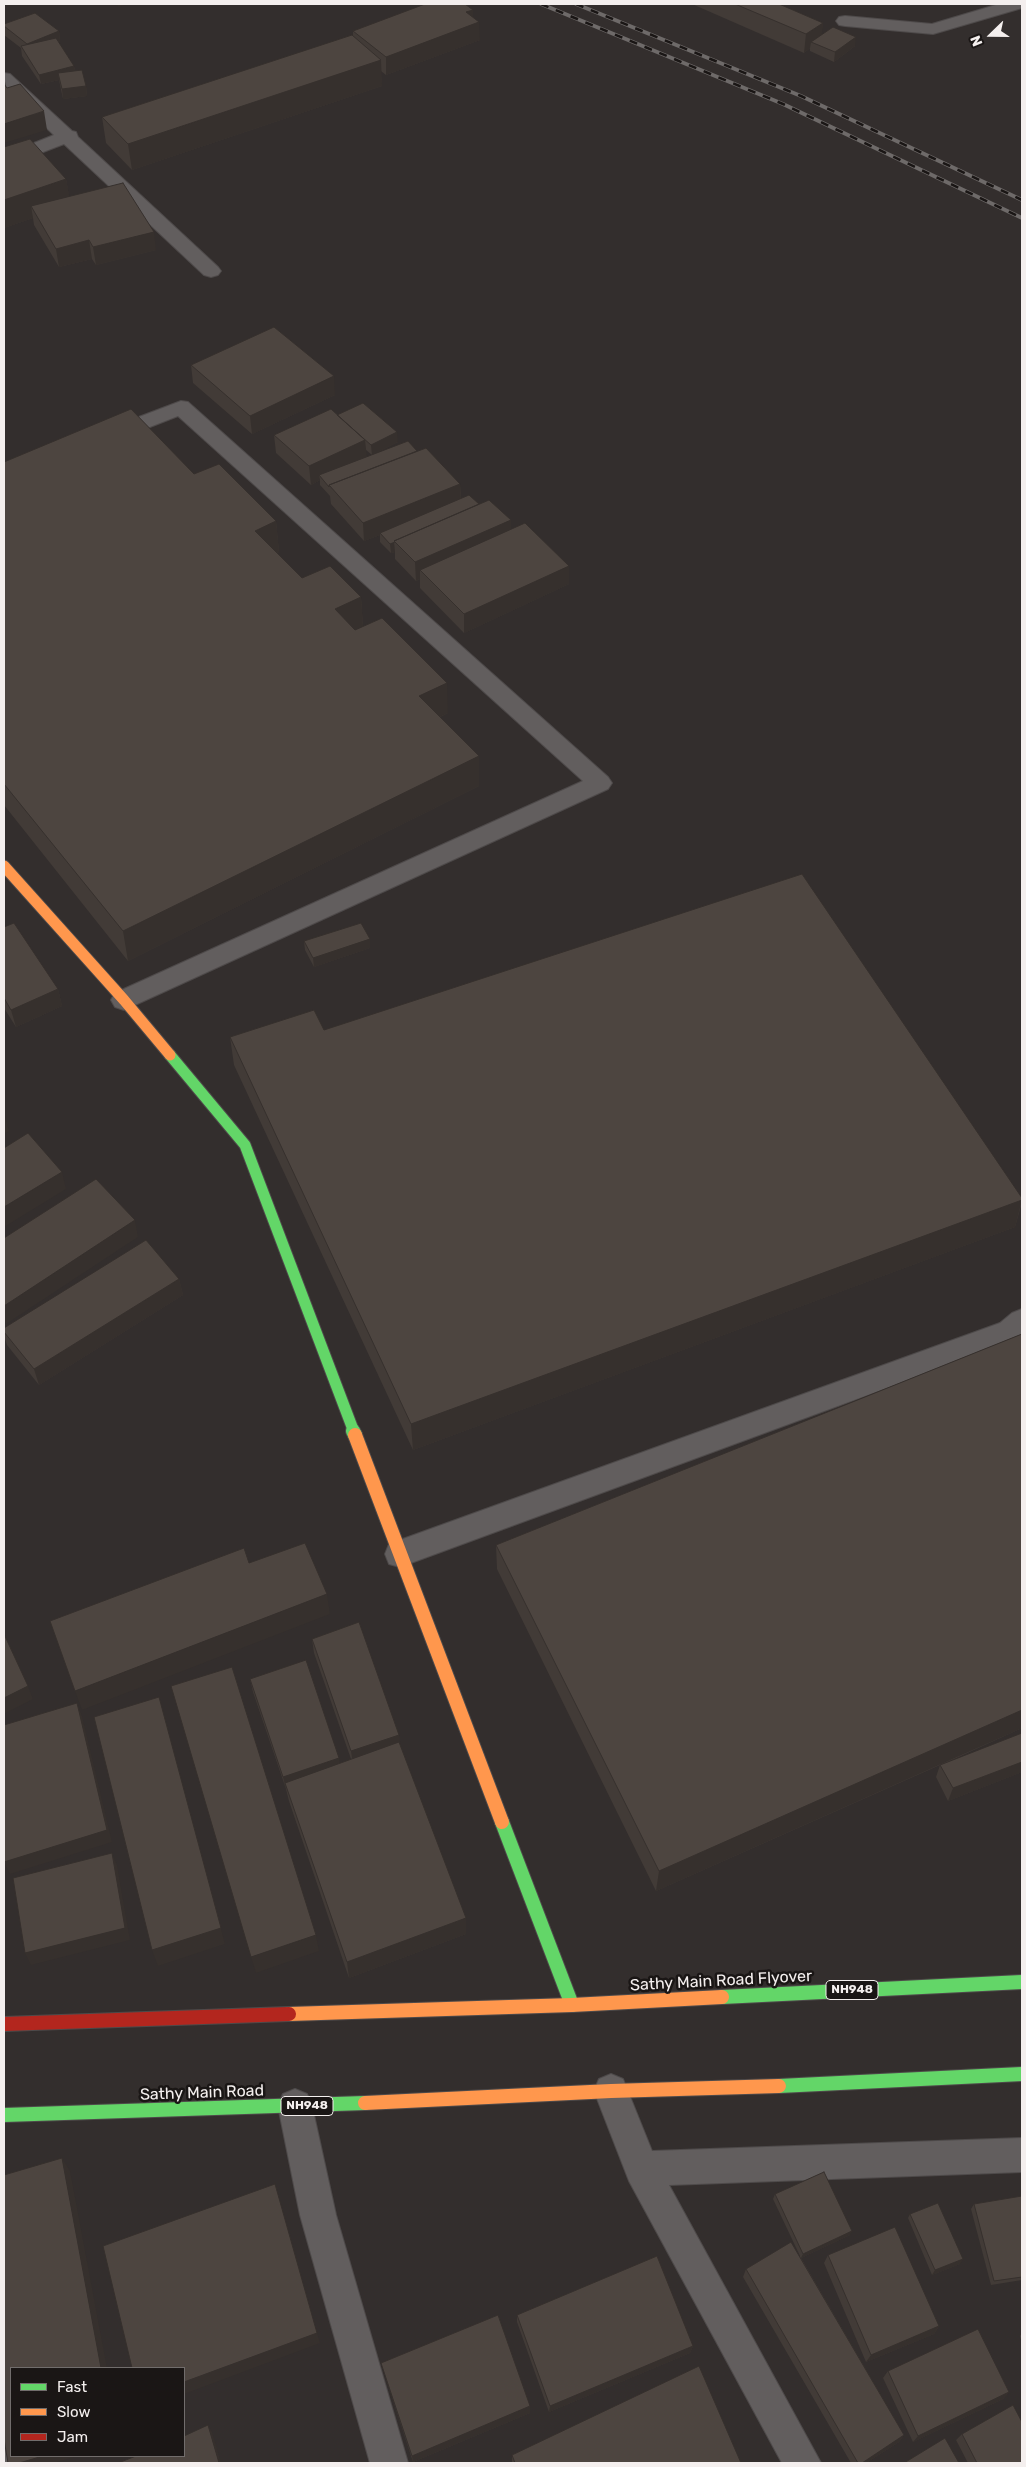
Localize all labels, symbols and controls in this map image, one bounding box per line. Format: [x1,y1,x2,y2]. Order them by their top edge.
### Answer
north arrow [966,10,1016,60]
text: N [967,33,986,49]
street label: Sathy Main Road Flyover [629,1967,813,1995]
road number: NH948 [826,1980,878,2000]
street label: Sathy Main Road [140,2081,264,2105]
road number: NH948 [281,2096,333,2116]
legend [10,2367,185,2457]
text: Fast [57,2378,87,2396]
text: Slow [57,2403,90,2421]
text: Jam [57,2428,88,2446]

